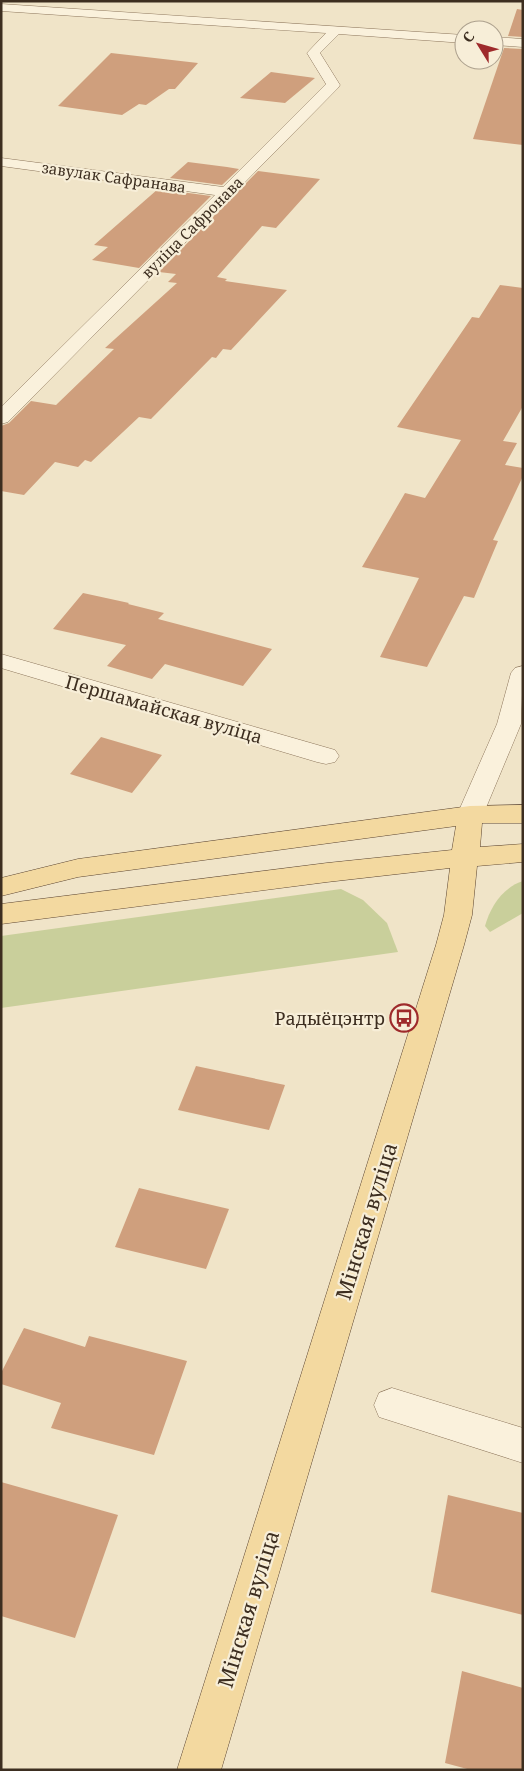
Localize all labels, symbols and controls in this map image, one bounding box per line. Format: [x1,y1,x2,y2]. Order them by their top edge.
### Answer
north arrow [454,20,504,70]
text: С [458,27,479,46]
street label: завулак Сафранава [41,157,187,197]
street label: вуліца Сафронава [137,172,247,282]
street label: Першамайская вуліца [63,669,265,749]
bus stop icon: Радыёцэнтр [389,1003,419,1033]
place label: Радыёцэнтр [274,1006,385,1030]
street label: Мінская вуліца [329,1139,403,1303]
street label: Мінская вуліца [211,1527,285,1691]

